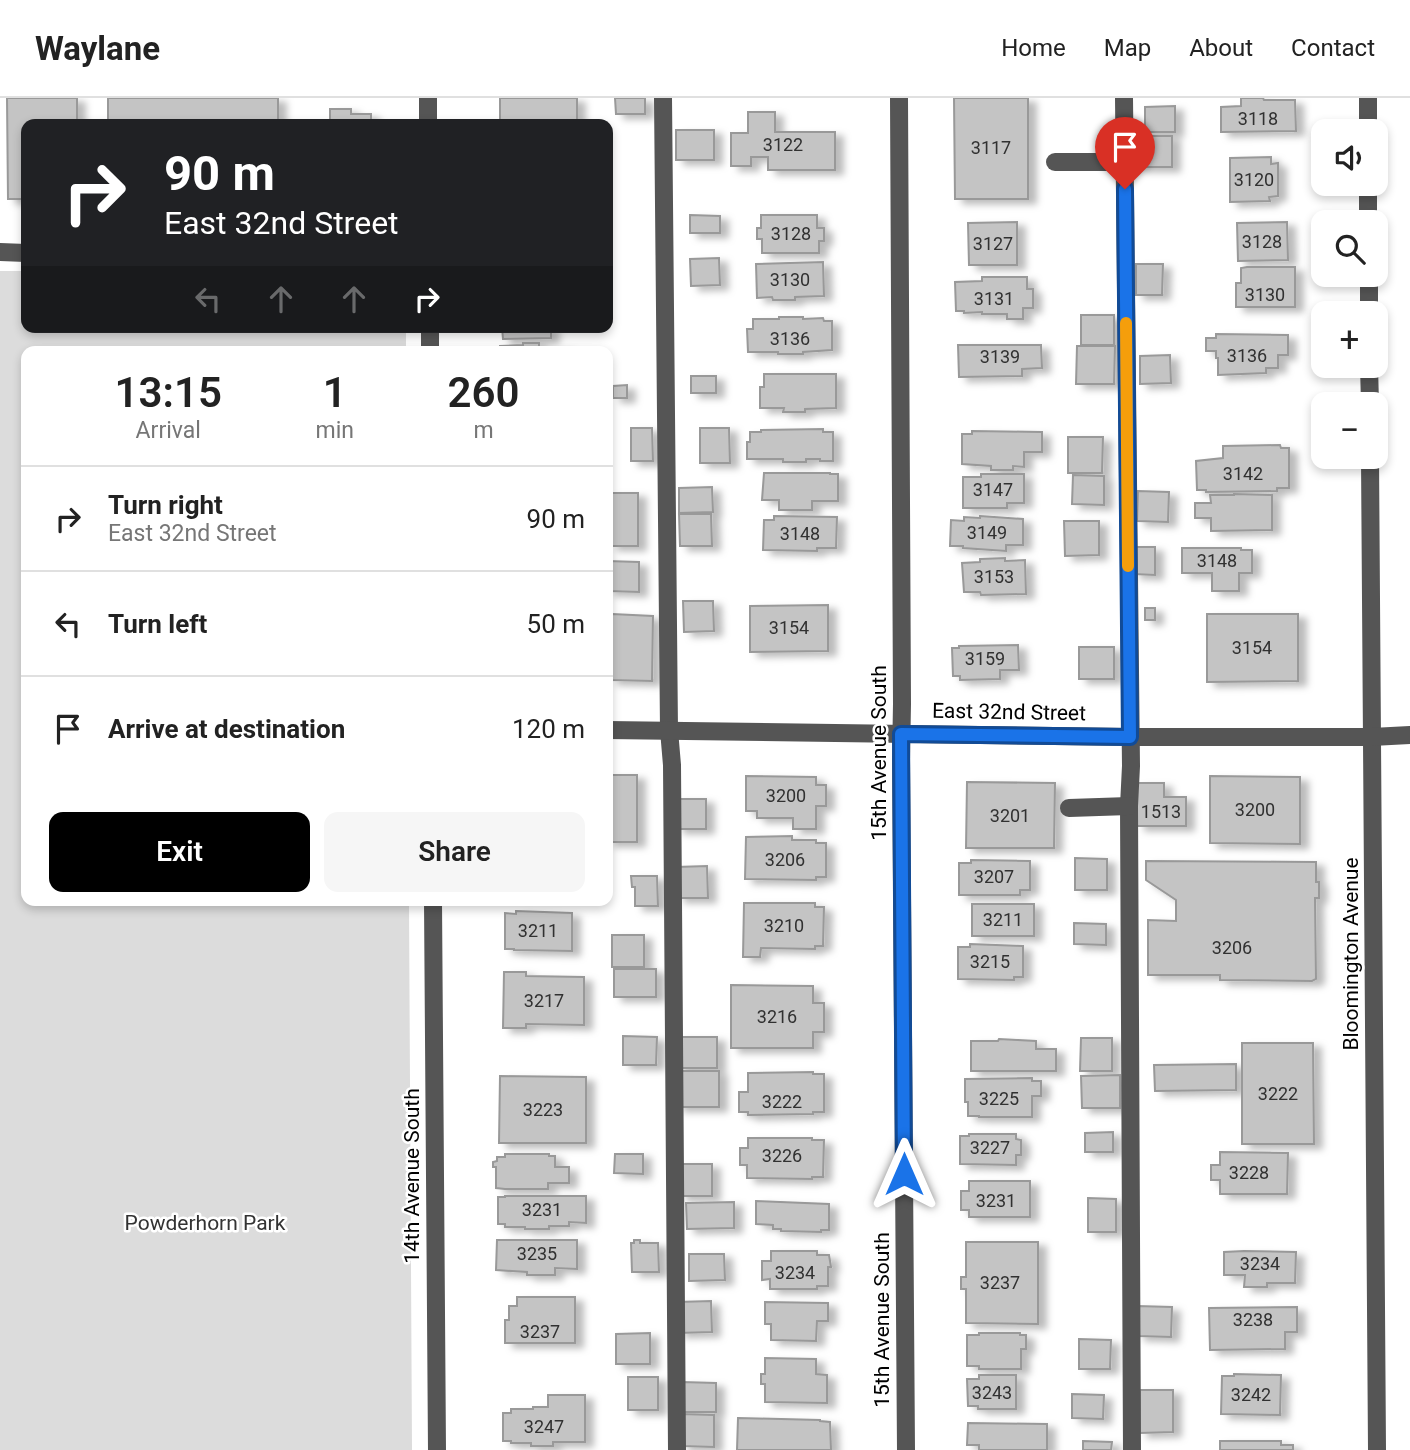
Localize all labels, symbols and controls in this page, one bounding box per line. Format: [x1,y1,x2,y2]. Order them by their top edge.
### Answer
text: Waylane [35,29,160,68]
text: Home [1001,34,1066,62]
text: Map [1104,34,1151,62]
text: About [1189,34,1253,62]
text: Contact [1291,34,1375,62]
house number: 3118 [1238,108,1278,129]
pin [1095,117,1155,189]
map controls [1311,119,1388,469]
button: sound [1311,119,1388,196]
icon: arrive [1106,128,1144,166]
house number: 3122 [763,134,803,155]
house number: 3117 [971,137,1011,158]
text: 90 m [164,145,275,202]
icon: right [49,147,140,238]
house number: 3120 [1234,169,1274,190]
text: East 32nd Street [164,204,399,242]
button: search [1311,210,1388,287]
house number: 3128 [771,223,811,244]
house number: 3128 [1242,231,1282,252]
house number: 3127 [973,233,1013,254]
house number: 3130 [770,269,810,290]
icon: left [189,280,227,318]
icon: ahead [262,280,300,318]
icon: ahead [335,280,373,318]
icon: right [408,280,446,318]
house number: 3130 [1245,284,1285,305]
house number: 3131 [974,288,1014,309]
button: + [1311,301,1388,378]
house number: 3136 [770,328,810,349]
house number: 3136 [1227,345,1267,366]
house number: 3139 [980,346,1020,367]
text: 13:15 [115,368,222,417]
text: 1 [323,368,347,417]
text: 260 [447,368,519,417]
button: − [1311,392,1388,469]
text: Arrival [136,417,201,444]
text: min [315,417,354,444]
text: m [473,417,494,444]
house number: 3142 [1223,463,1263,484]
house number: 3147 [973,479,1013,500]
text: Turn right [108,490,223,520]
icon: right [49,500,87,538]
text: 90 m [527,504,585,534]
text: East 32nd Street [108,520,277,547]
house number: 3149 [967,522,1007,543]
house number: 3148 [780,523,820,544]
house number: 3148 [1197,550,1237,571]
house number: 3153 [974,566,1014,587]
icon: left [49,605,87,643]
text: Turn left [108,609,207,639]
text: 50 m [527,609,585,639]
house number: 3154 [769,617,809,638]
house number: 3154 [1232,637,1272,658]
house number: 3159 [965,648,1005,669]
street label: 15th Avenue South [867,665,891,841]
street label: East 32nd Street [932,699,1086,725]
icon: arrive [49,710,87,748]
text: Arrive at destination [108,714,345,744]
text: 120 m [512,714,585,744]
house number: 3200 [766,785,806,806]
house number: 3200 [1235,799,1275,820]
house number: 1513 [1141,801,1181,822]
house number: 3201 [990,805,1030,826]
button: Exit [49,812,310,892]
button: Share [324,812,585,892]
house number: 3206 [765,849,805,870]
street label: Bloomington Avenue [1339,857,1363,1051]
house number: 3207 [974,866,1014,887]
house number: 3211 [983,909,1023,930]
house number: 3210 [764,915,804,936]
house number: 3211 [518,920,558,941]
house number: 3206 [1212,937,1252,958]
house number: 3215 [970,951,1010,972]
house number: 3217 [524,990,564,1011]
house number: 3216 [757,1006,797,1027]
house number: 3222 [1258,1083,1298,1104]
street label: 14th Avenue South [400,1088,424,1264]
house number: 3225 [979,1088,1019,1109]
house number: 3222 [762,1091,802,1112]
house number: 3223 [523,1099,563,1120]
position arrow [867,1137,941,1211]
house number: 3227 [970,1137,1010,1158]
house number: 3226 [762,1145,802,1166]
house number: 3228 [1229,1162,1269,1183]
house number: 3231 [976,1190,1016,1211]
house number: 3231 [522,1199,562,1220]
park label: Powderhorn Park [125,1211,286,1235]
street label: 15th Avenue South [870,1232,894,1408]
house number: 3235 [517,1243,557,1264]
house number: 3234 [1240,1253,1280,1274]
house number: 3234 [775,1262,815,1283]
house number: 3237 [980,1272,1020,1293]
house number: 3238 [1233,1309,1273,1330]
house number: 3237 [520,1321,560,1342]
house number: 3243 [972,1382,1012,1403]
house number: 3242 [1231,1384,1271,1405]
house number: 3247 [524,1416,564,1437]

